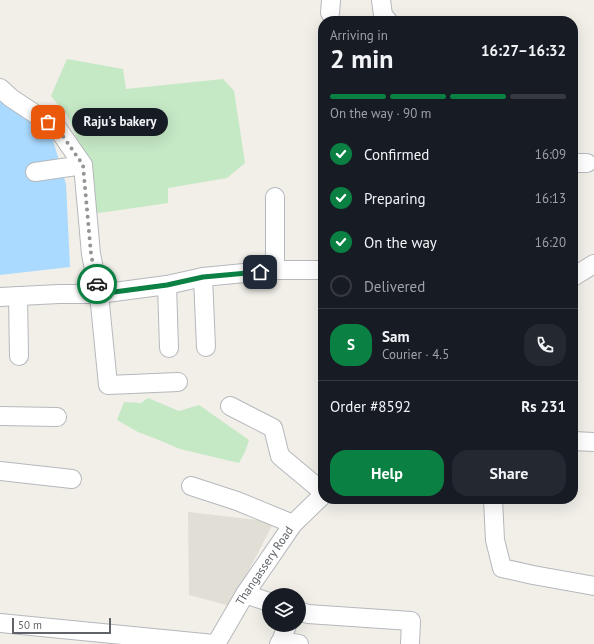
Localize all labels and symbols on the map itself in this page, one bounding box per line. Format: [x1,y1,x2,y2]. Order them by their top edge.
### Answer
pin [31,105,65,139]
callout: Raju's bakery [72,108,168,136]
pin [243,255,277,289]
courier [77,264,117,304]
street label: Thangassery Road [232,523,296,608]
scale bar [12,616,111,635]

